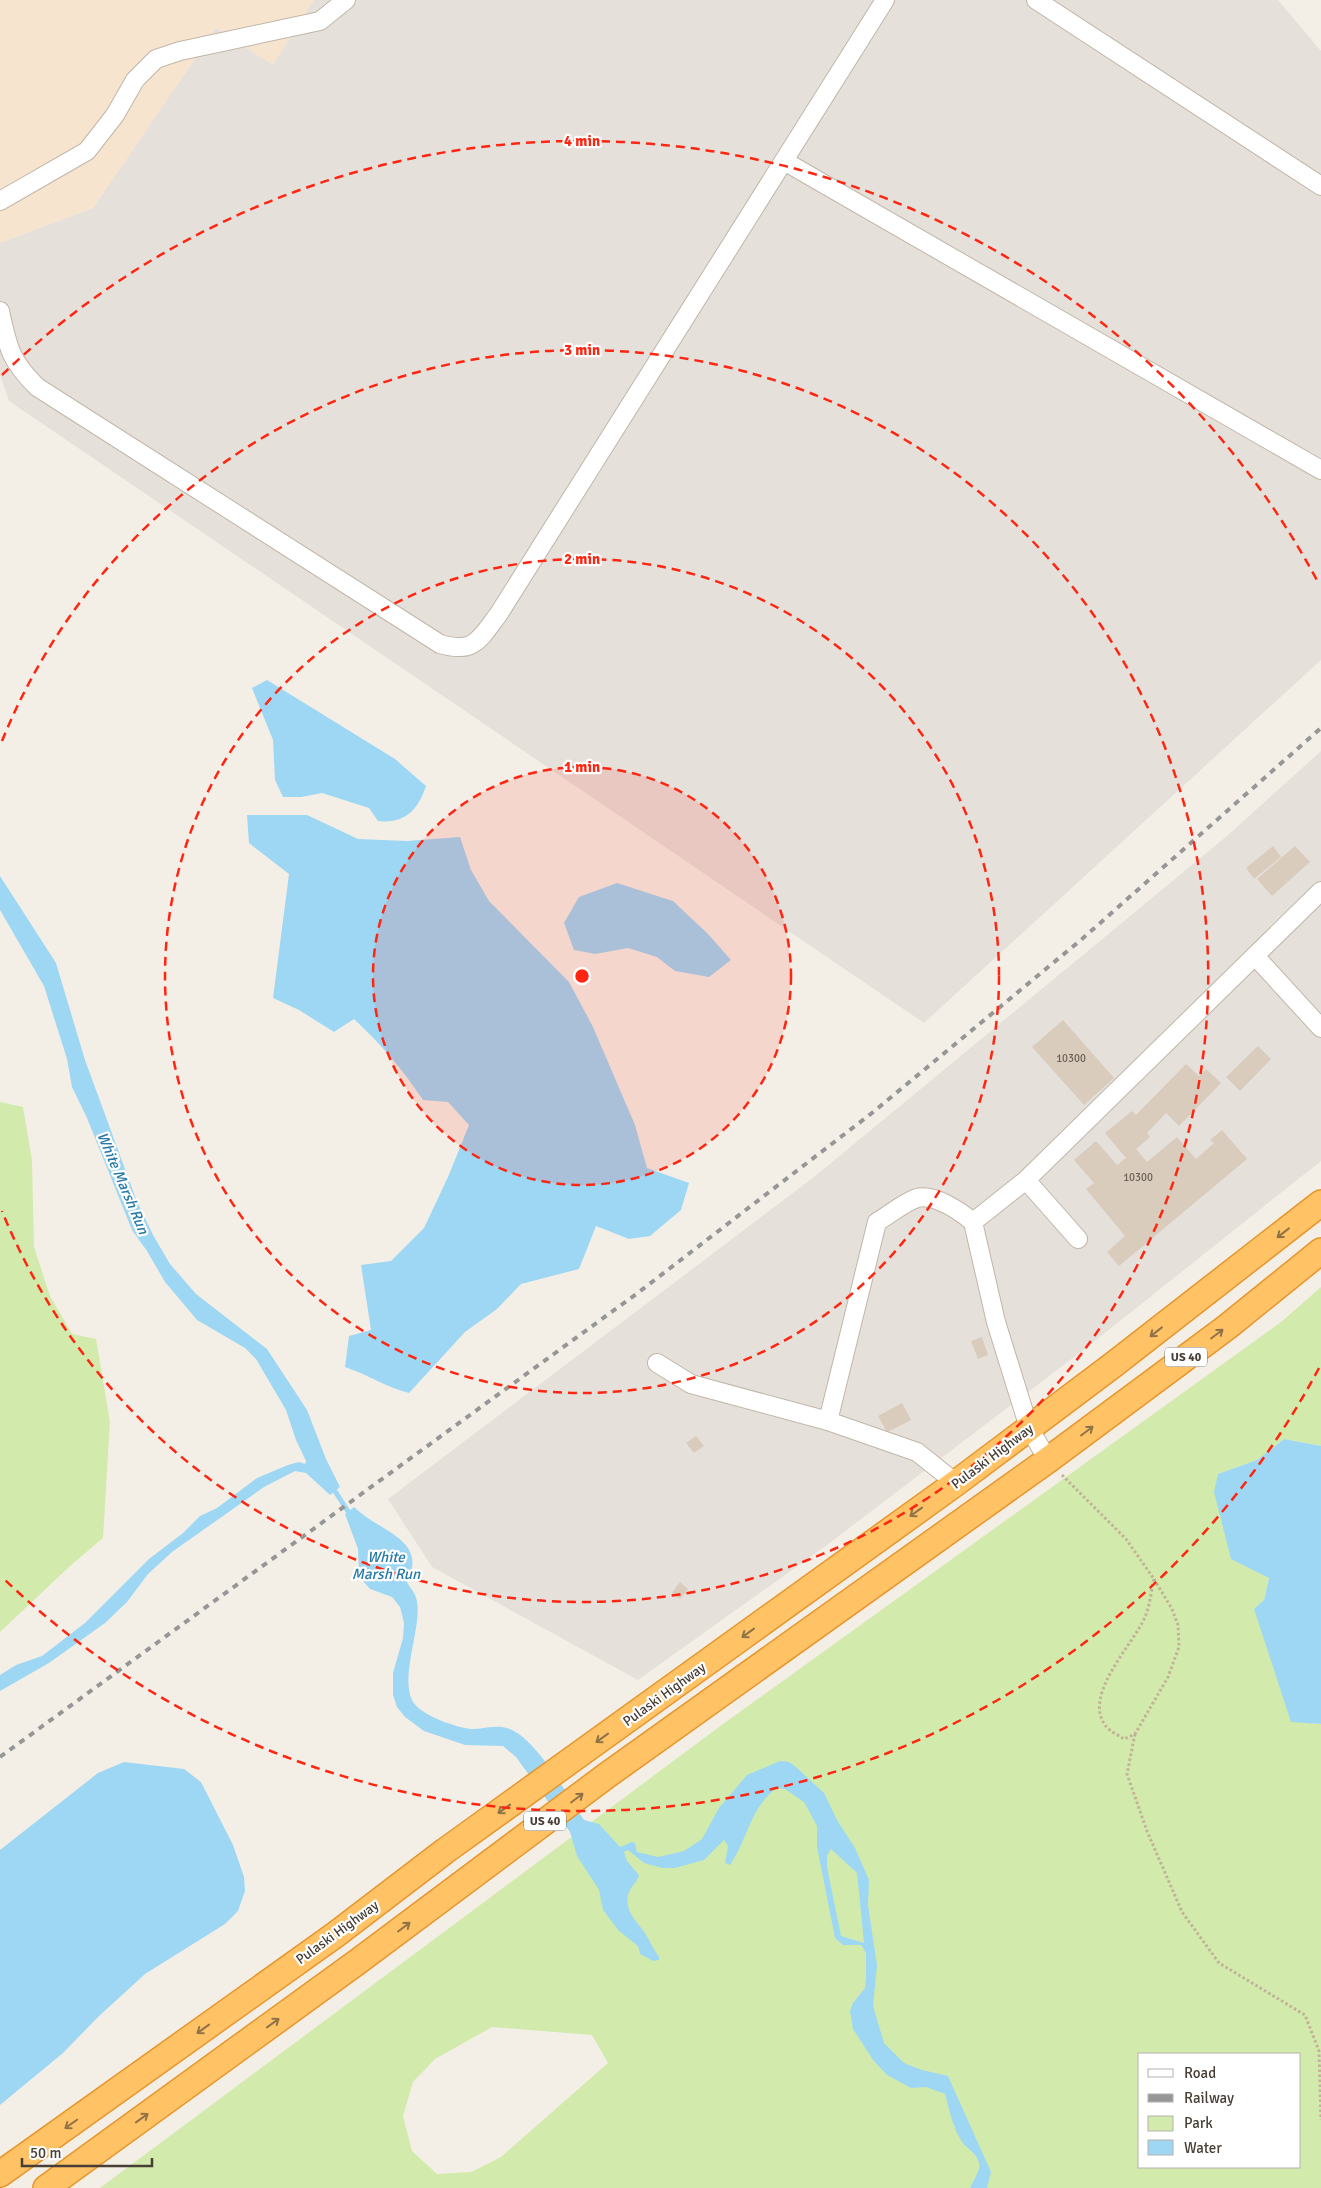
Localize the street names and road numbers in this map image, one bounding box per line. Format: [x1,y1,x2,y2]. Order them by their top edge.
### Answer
road number: US 40 [1165,1348,1207,1366]
street label: Pulaski Highway [948,1420,1037,1493]
street label: Pulaski Highway [620,1658,709,1730]
road number: US 40 [524,1812,566,1830]
street label: Pulaski Highway [293,1896,382,1968]

